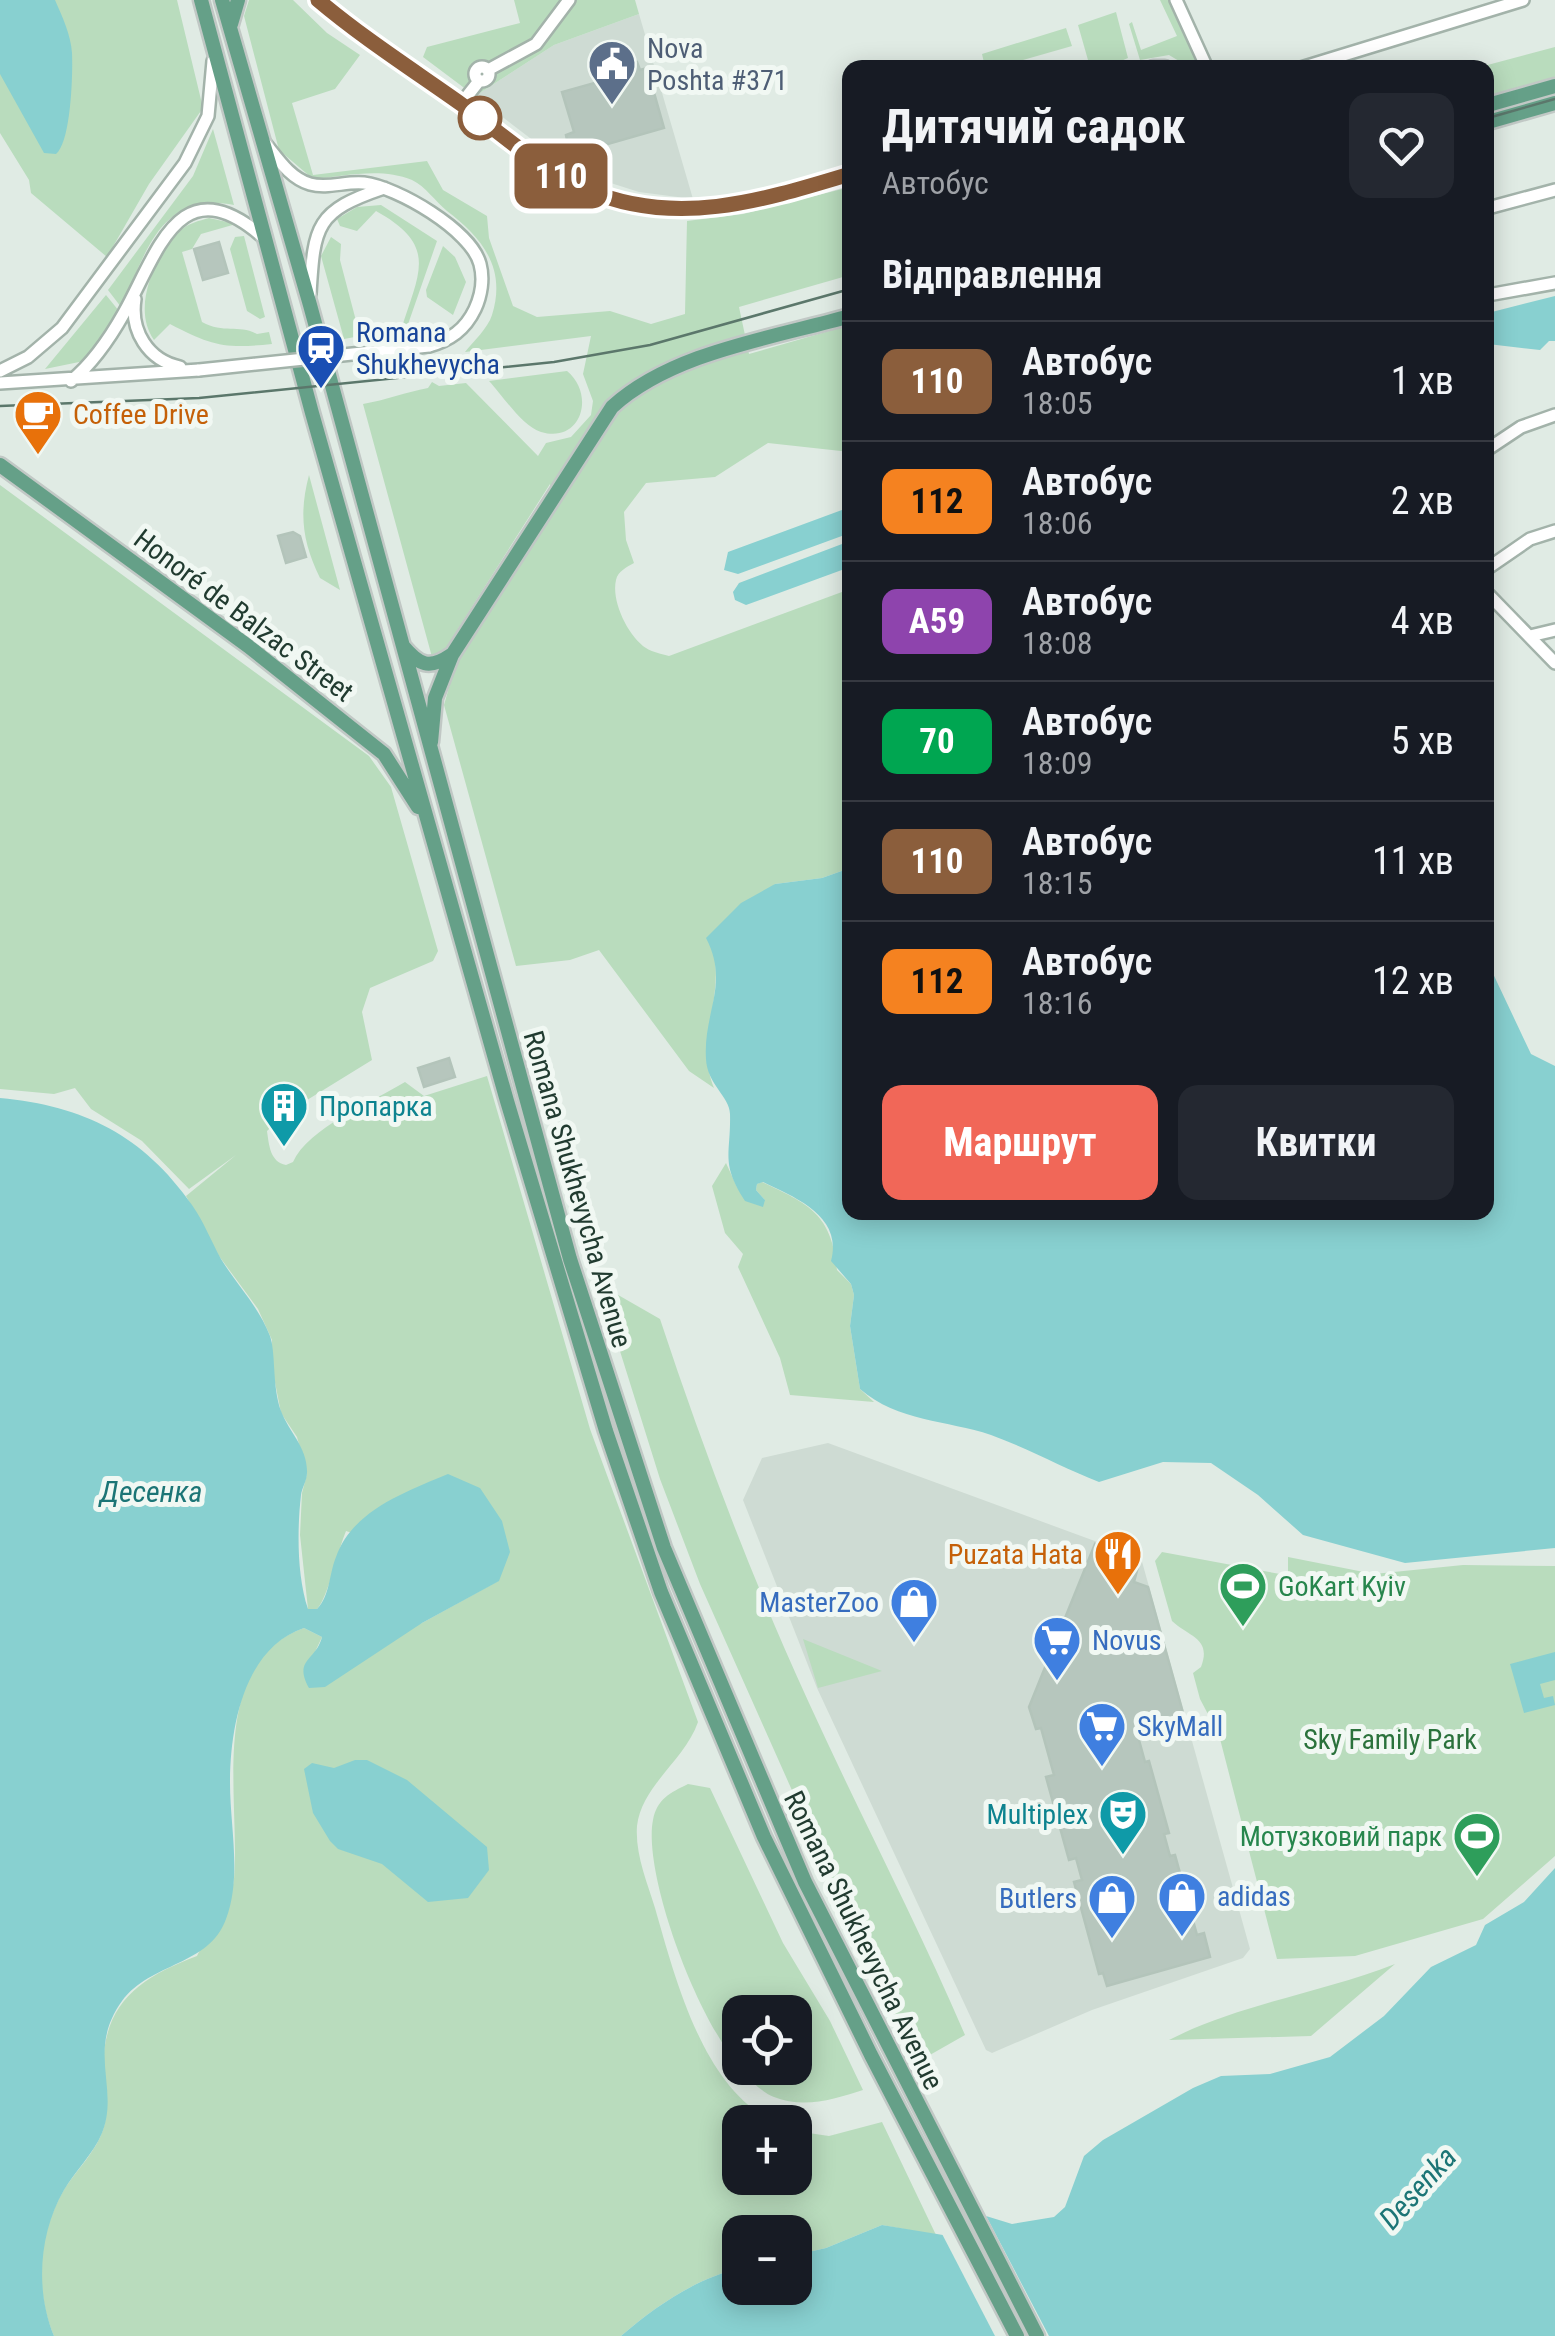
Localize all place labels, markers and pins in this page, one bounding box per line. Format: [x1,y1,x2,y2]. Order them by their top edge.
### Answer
place label: Nova Poshta #371 [647,32,788,97]
public building icon: Nova Poshta #371 [586,38,638,106]
unlabelled marker [459,97,501,139]
place label: Romana Shukhevycha [356,316,500,381]
station icon: Romana Shukhevycha [295,322,347,390]
cafe icon: Coffee Drive [12,388,64,456]
place label: Coffee Drive [73,398,209,431]
building icon: Пропарка [258,1080,310,1148]
place label: Пропарка [319,1090,433,1123]
restaurant icon: Puzata Hata [1092,1528,1144,1596]
place label: Puzata Hata [948,1538,1083,1571]
sports icon: GoKart Kyiv [1217,1560,1269,1628]
place label: GoKart Kyiv [1278,1570,1406,1603]
shop icon: MasterZoo [888,1576,940,1644]
place label: MasterZoo [759,1586,879,1619]
supermarket icon: Novus [1031,1614,1083,1682]
place label: Novus [1092,1624,1161,1657]
supermarket icon: SkyMall [1076,1700,1128,1768]
place label: SkyMall [1137,1710,1223,1743]
theatre icon: Multiplex [1097,1788,1149,1856]
place label: Multiplex [987,1798,1088,1831]
sports icon: Мотузковий парк [1451,1810,1503,1878]
place label: Мотузковий парк [1240,1820,1442,1853]
shop icon: adidas [1156,1870,1208,1938]
shop icon: Butlers [1086,1872,1138,1940]
place label: adidas [1217,1880,1291,1913]
place label: Butlers [999,1882,1077,1915]

